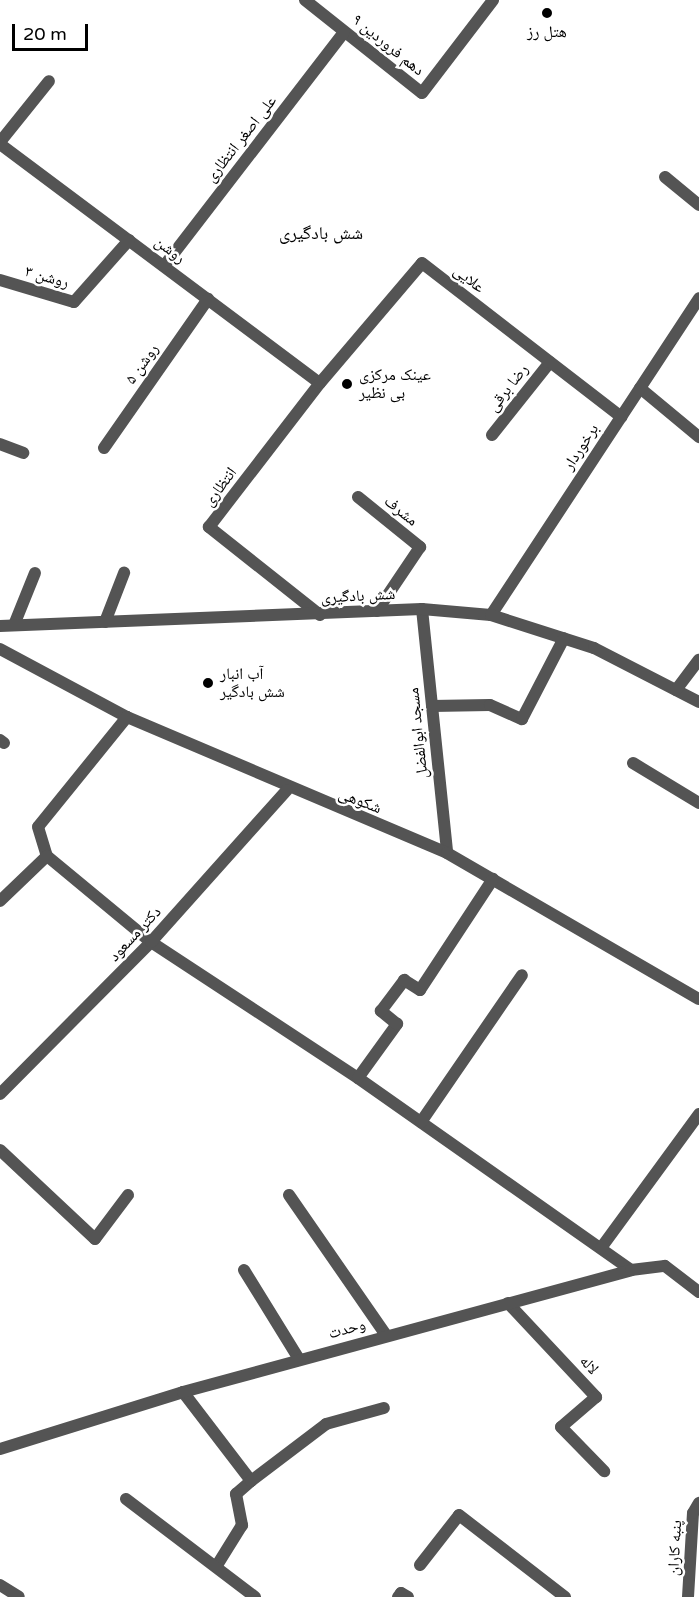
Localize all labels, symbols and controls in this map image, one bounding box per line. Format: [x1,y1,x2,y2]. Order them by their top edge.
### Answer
marker: هتل رز [540,6,554,20]
street label: دهم فروردین ۹ [348,10,428,80]
scale bar [15,12,92,50]
place label: هتل رز [527,22,567,42]
text: 20 m [23,23,67,45]
street label: علی اصغر انتظاری [201,92,281,186]
district label: شش بادگیری [279,222,363,244]
street label: روشن [151,232,189,268]
street label: علایی [450,261,488,297]
street label: روشن ۳ [23,262,71,292]
street label: روشن ۵ [121,340,163,388]
street label: رضا برقی [483,360,533,416]
place label: عینک مرکزی بی نظیر [359,365,431,403]
marker: عینک مرکزی بی نظیر [340,377,354,391]
street label: برخوردار [559,420,603,474]
street label: انتظاری [199,464,241,510]
street label: مشرف [380,492,422,530]
street label: شش بادگیری [320,584,396,608]
place label: آب انبار شش بادگیر [220,664,285,702]
marker: آب انبار شش بادگیر [201,676,215,690]
street label: مسجد ابوالفضل [404,687,432,779]
street label: شکوهی [336,784,384,818]
street label: دکتر مسعود [105,902,165,966]
street label: وحدت [326,1315,368,1343]
street label: لاله [576,1352,602,1378]
street label: پنبه کاران [664,1519,686,1577]

